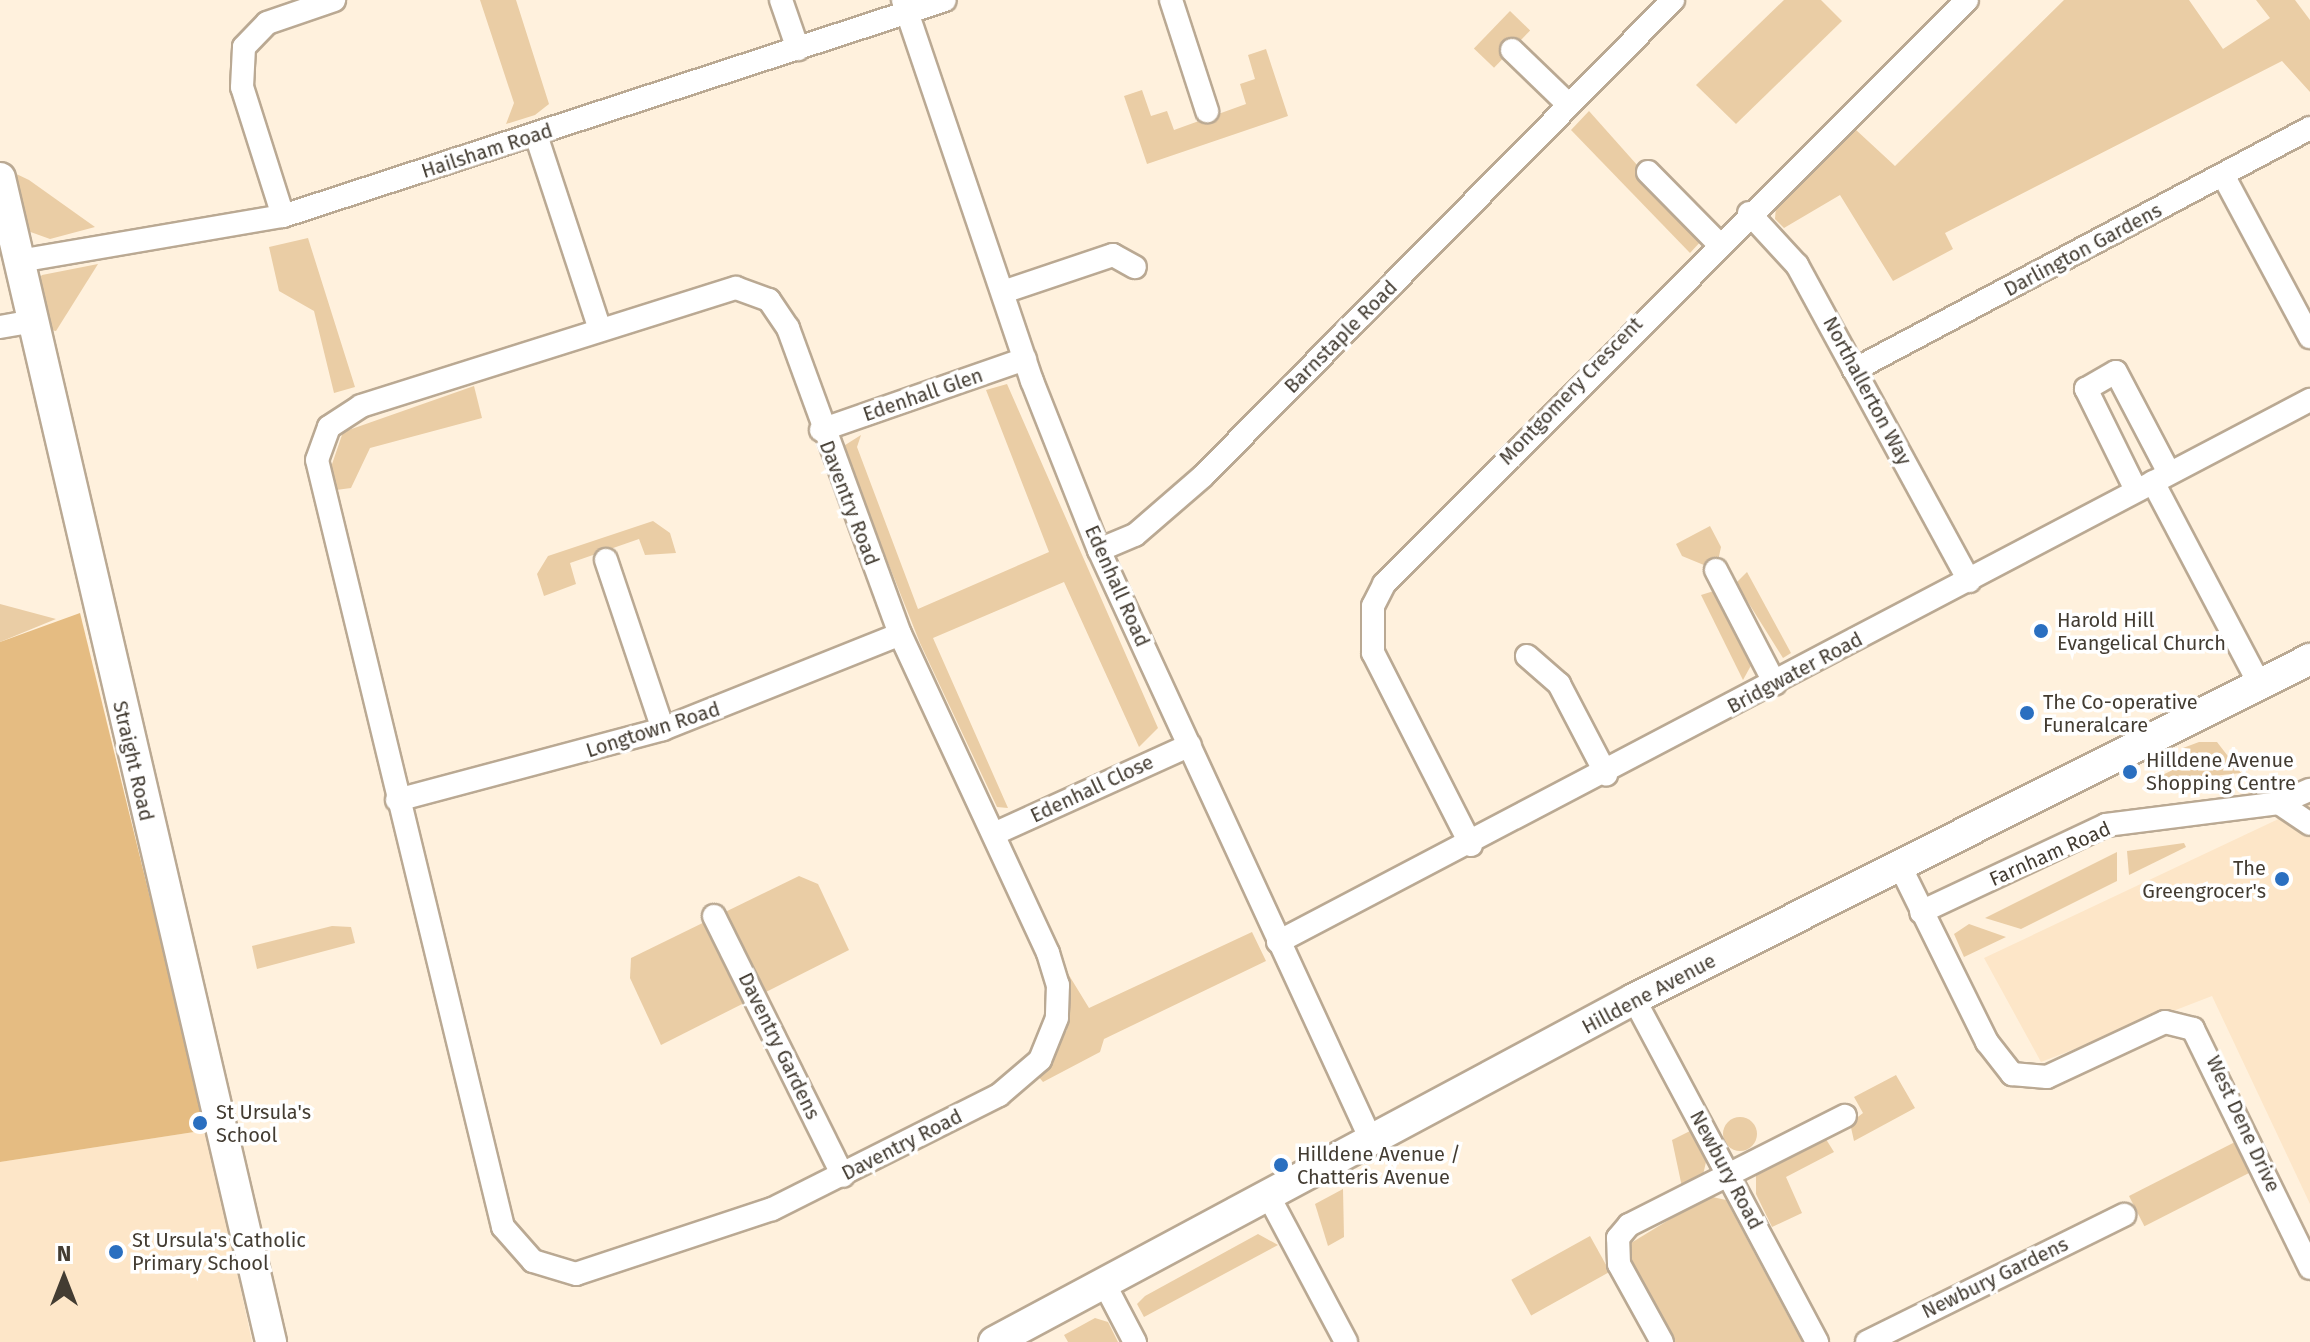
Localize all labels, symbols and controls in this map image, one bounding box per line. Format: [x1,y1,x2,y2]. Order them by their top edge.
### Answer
street label: Hailsham Road [418,119,556,183]
street label: Darlington Gardens [2000,198,2166,302]
street label: Barnstaple Road [1280,276,1402,398]
street label: Montgomery Crescent [1494,312,1648,470]
street label: Northallerton Way [1818,313,1916,469]
street label: Edenhall Glen [860,363,986,427]
street label: Daventry Road [814,437,884,569]
street label: Edenhall Road [1080,522,1154,650]
place label: Harold Hill Evangelical Church [2057,608,2226,655]
marker: Harold Hill Evangelical Church [2032,622,2050,640]
street label: Bridgwater Road [1723,627,1867,719]
place label: The Co-operative Funeralcare [2043,690,2198,737]
street label: Longtown Road [583,697,723,763]
street label: Straight Road [108,699,158,823]
marker: The Co-operative Funeralcare [2018,704,2036,722]
place label: Hilldene Avenue Shopping Centre [2146,748,2296,795]
street label: Edenhall Close [1027,750,1157,828]
marker: Hilldene Avenue Shopping Centre [2121,763,2139,781]
street label: Farnham Road [1986,817,2114,891]
place label: The Greengrocer's [2142,856,2266,903]
marker: The Greengrocer's [2273,870,2291,888]
street label: Hilldene Avenue [1578,949,1720,1039]
street label: Daventry Gardens [733,969,825,1123]
street label: West Dene Drive [2201,1052,2285,1196]
place label: St Ursula's School [216,1100,311,1147]
street label: Daventry Road [838,1104,966,1186]
street label: Newbury Road [1685,1106,1767,1234]
marker: St Ursula's School [191,1114,209,1132]
place label: Hilldene Avenue / Chatteris Avenue [1297,1142,1461,1189]
marker: Hilldene Avenue / Chatteris Avenue [1272,1156,1290,1174]
place label: St Ursula's Catholic Primary School [132,1228,306,1275]
street label: Newbury Gardens [1918,1232,2072,1324]
north arrow [24,1238,104,1318]
text: N [57,1240,71,1267]
marker: St Ursula's Catholic Primary School [107,1243,125,1261]

